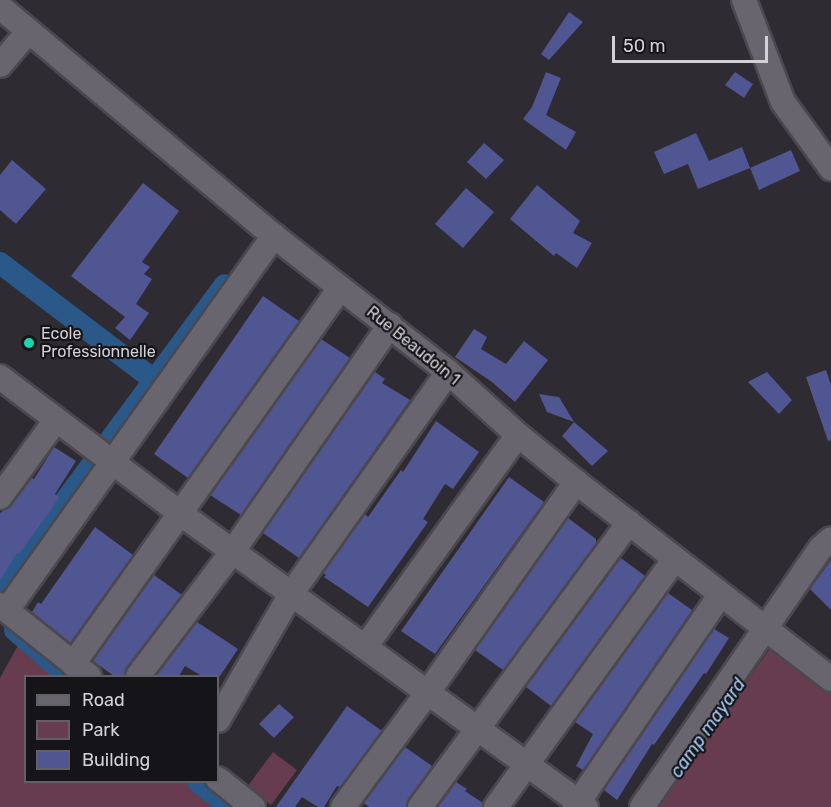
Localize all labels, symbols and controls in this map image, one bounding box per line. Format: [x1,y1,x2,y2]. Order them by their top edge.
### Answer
scale bar [615,24,771,62]
text: 50 m [623,35,666,57]
street label: Rue Beaudoin 1 [363,303,463,389]
place label: Ecole Professionnelle [41,324,156,362]
marker: Ecole Professionnelle [22,336,36,350]
water label: camp mayard [666,674,750,782]
legend [24,675,219,783]
text: Road [82,689,125,711]
text: Park [82,719,119,741]
text: Building [82,749,150,771]

